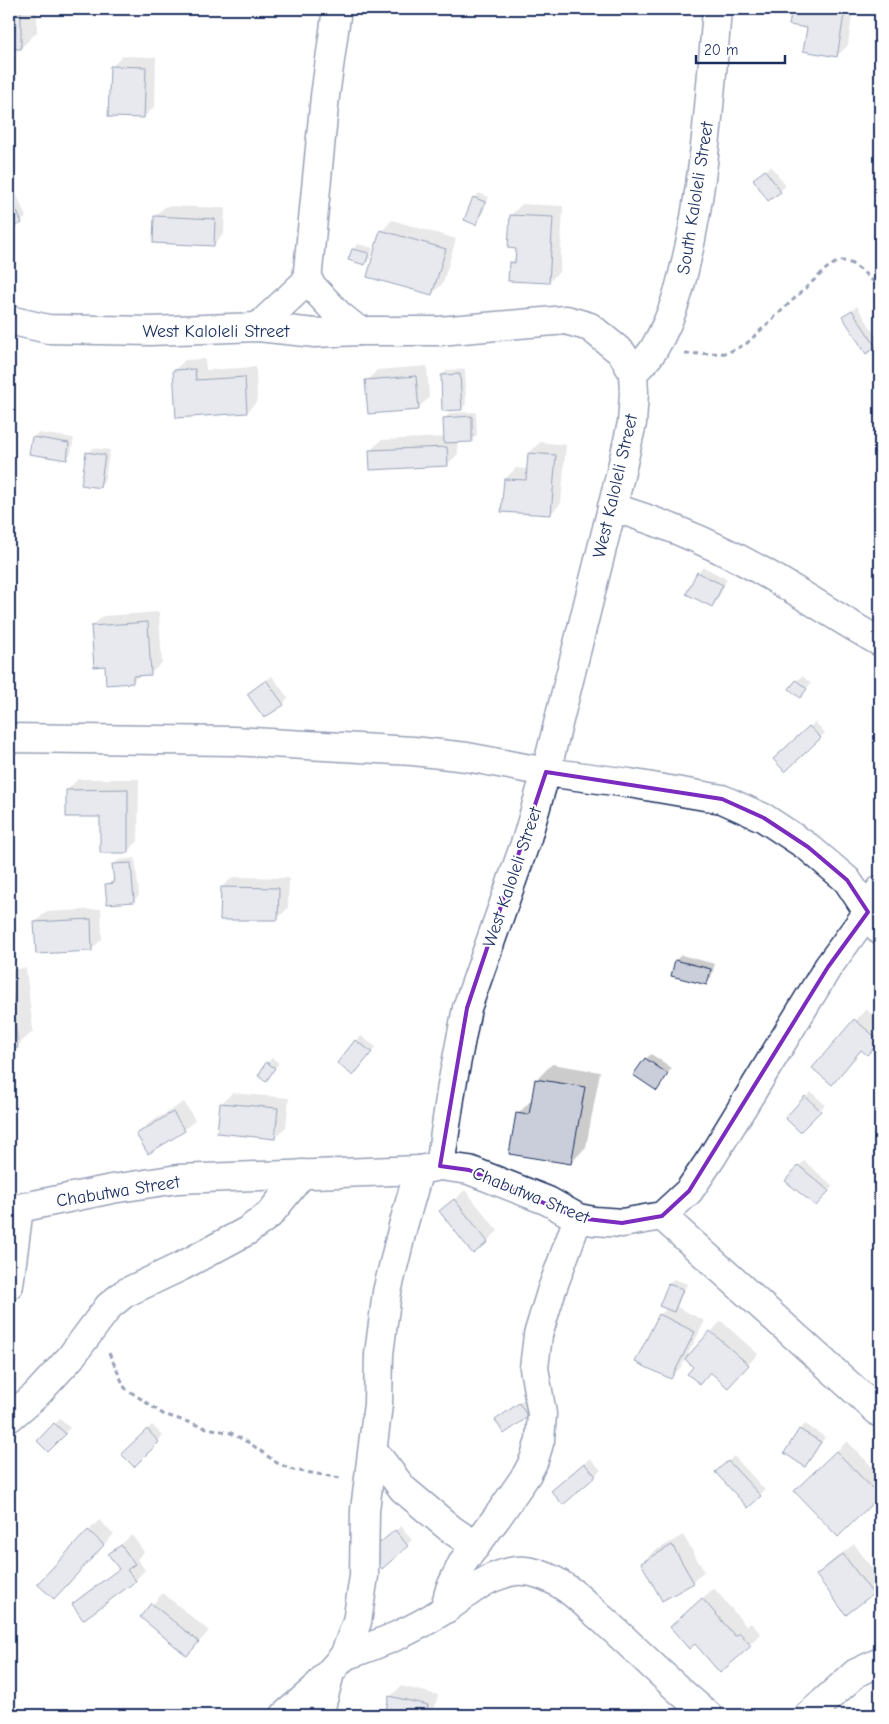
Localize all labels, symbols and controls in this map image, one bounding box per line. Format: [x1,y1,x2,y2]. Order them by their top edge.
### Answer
scale bar [696,32,785,64]
text: 20 m [704,41,738,59]
street label: South Kaloleli Street [673,119,718,276]
street label: West Kaloleli Street [143,321,290,342]
street label: West Kaloleli Street [589,411,642,560]
street label: West Kaloleli Street [479,803,547,950]
street label: Chabutwa Street [469,1162,593,1229]
street label: Chabutwa Street [55,1171,182,1212]

